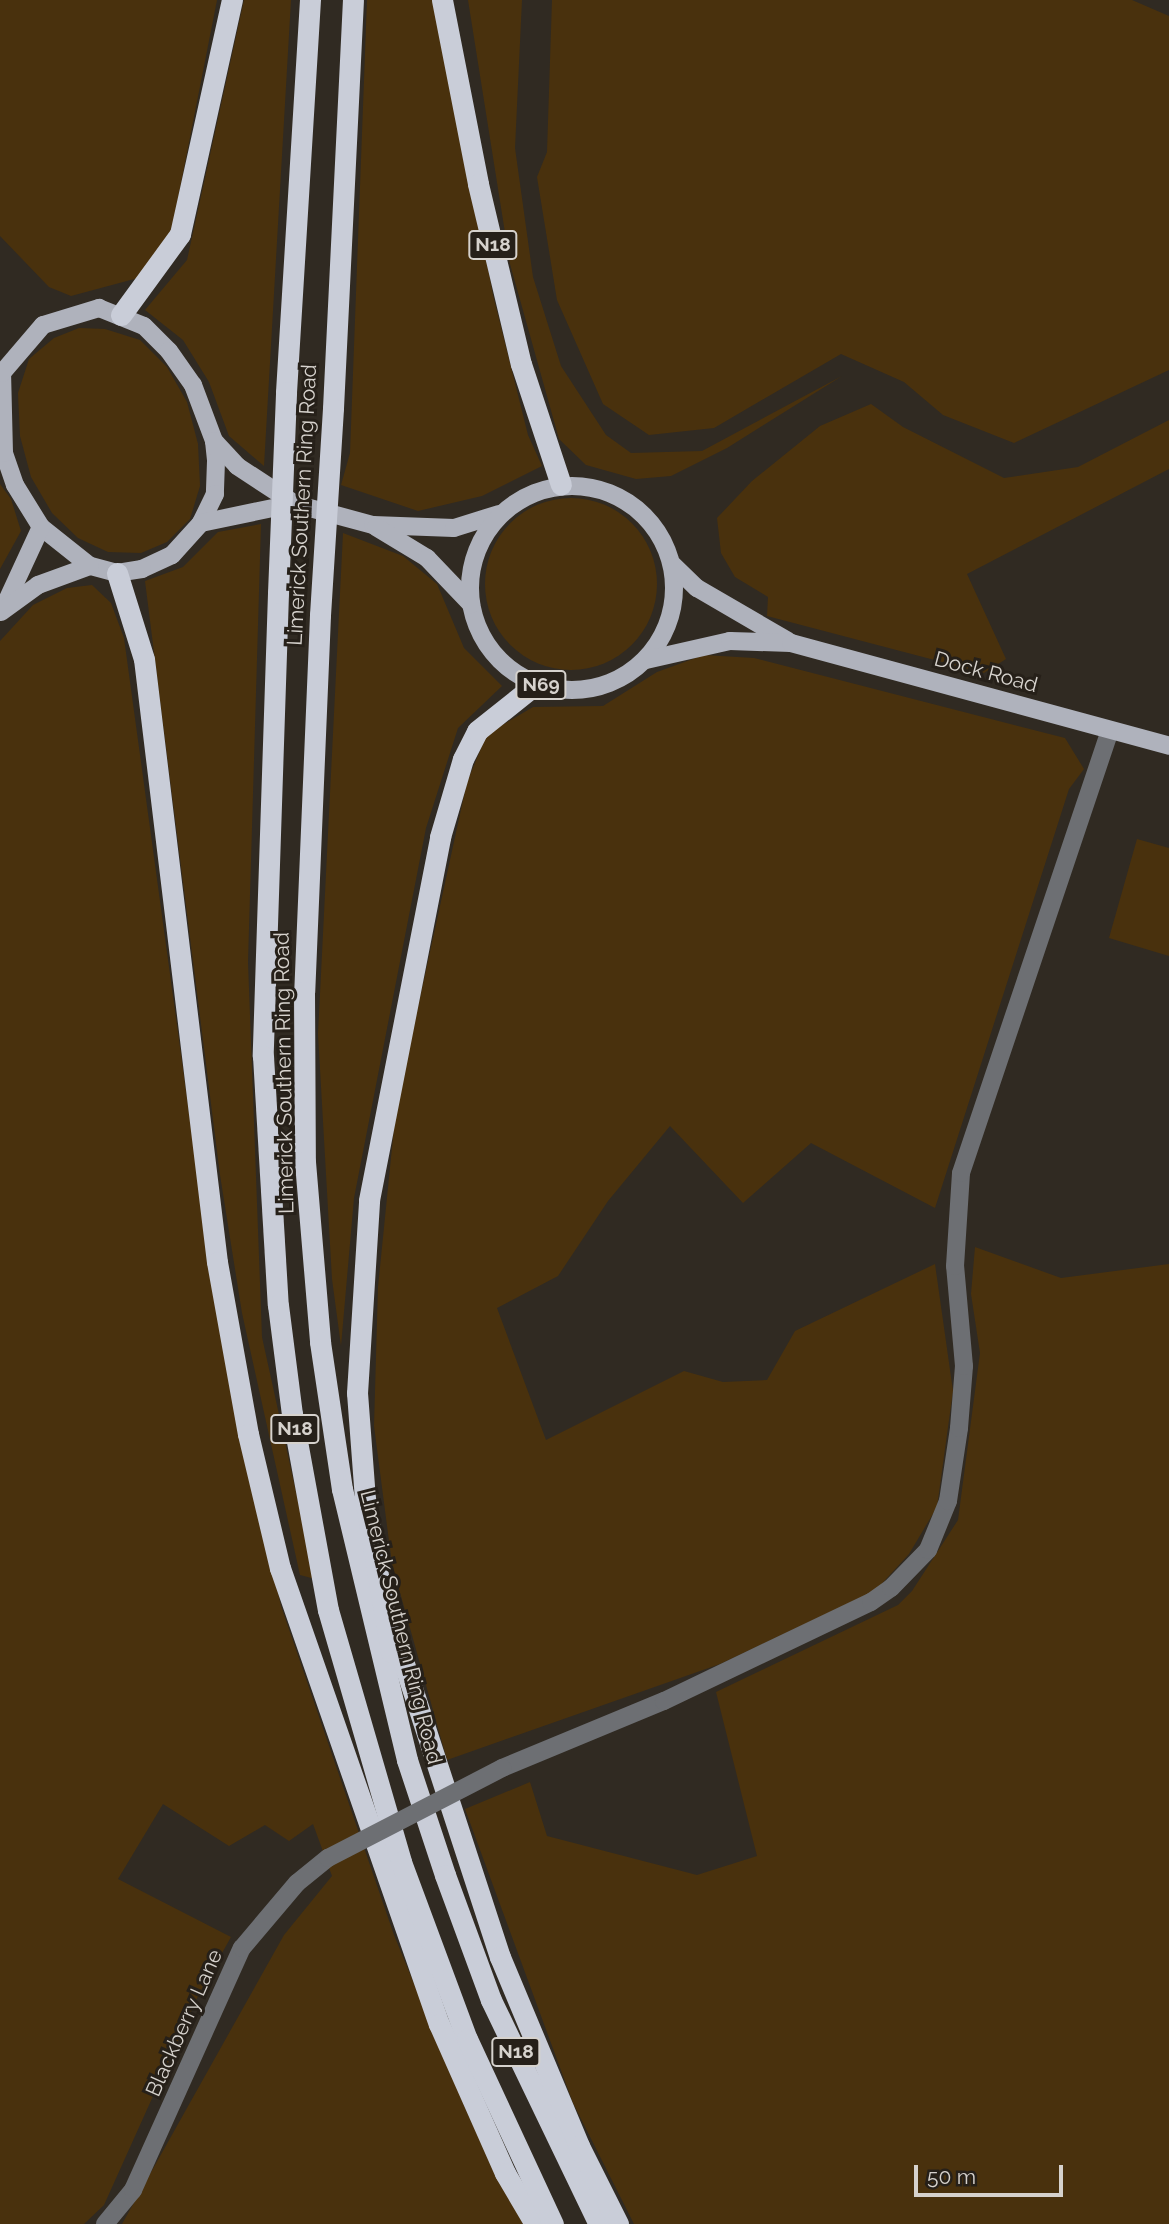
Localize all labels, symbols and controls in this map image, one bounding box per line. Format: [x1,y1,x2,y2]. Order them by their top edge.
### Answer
road number: N18 [467,230,519,260]
street label: Limerick Southern Ring Road [282,364,322,646]
street label: Dock Road [932,646,1040,698]
road number: N69 [515,670,567,700]
street label: Limerick Southern Ring Road [269,932,299,1214]
road number: N18 [269,1414,321,1444]
street label: Limerick Southern Ring Road [355,1487,447,1767]
street label: Blackberry Lane [140,1945,228,2101]
road number: N18 [490,2036,542,2068]
scale bar [917,2150,1066,2194]
text: 50 m [927,2164,976,2189]

